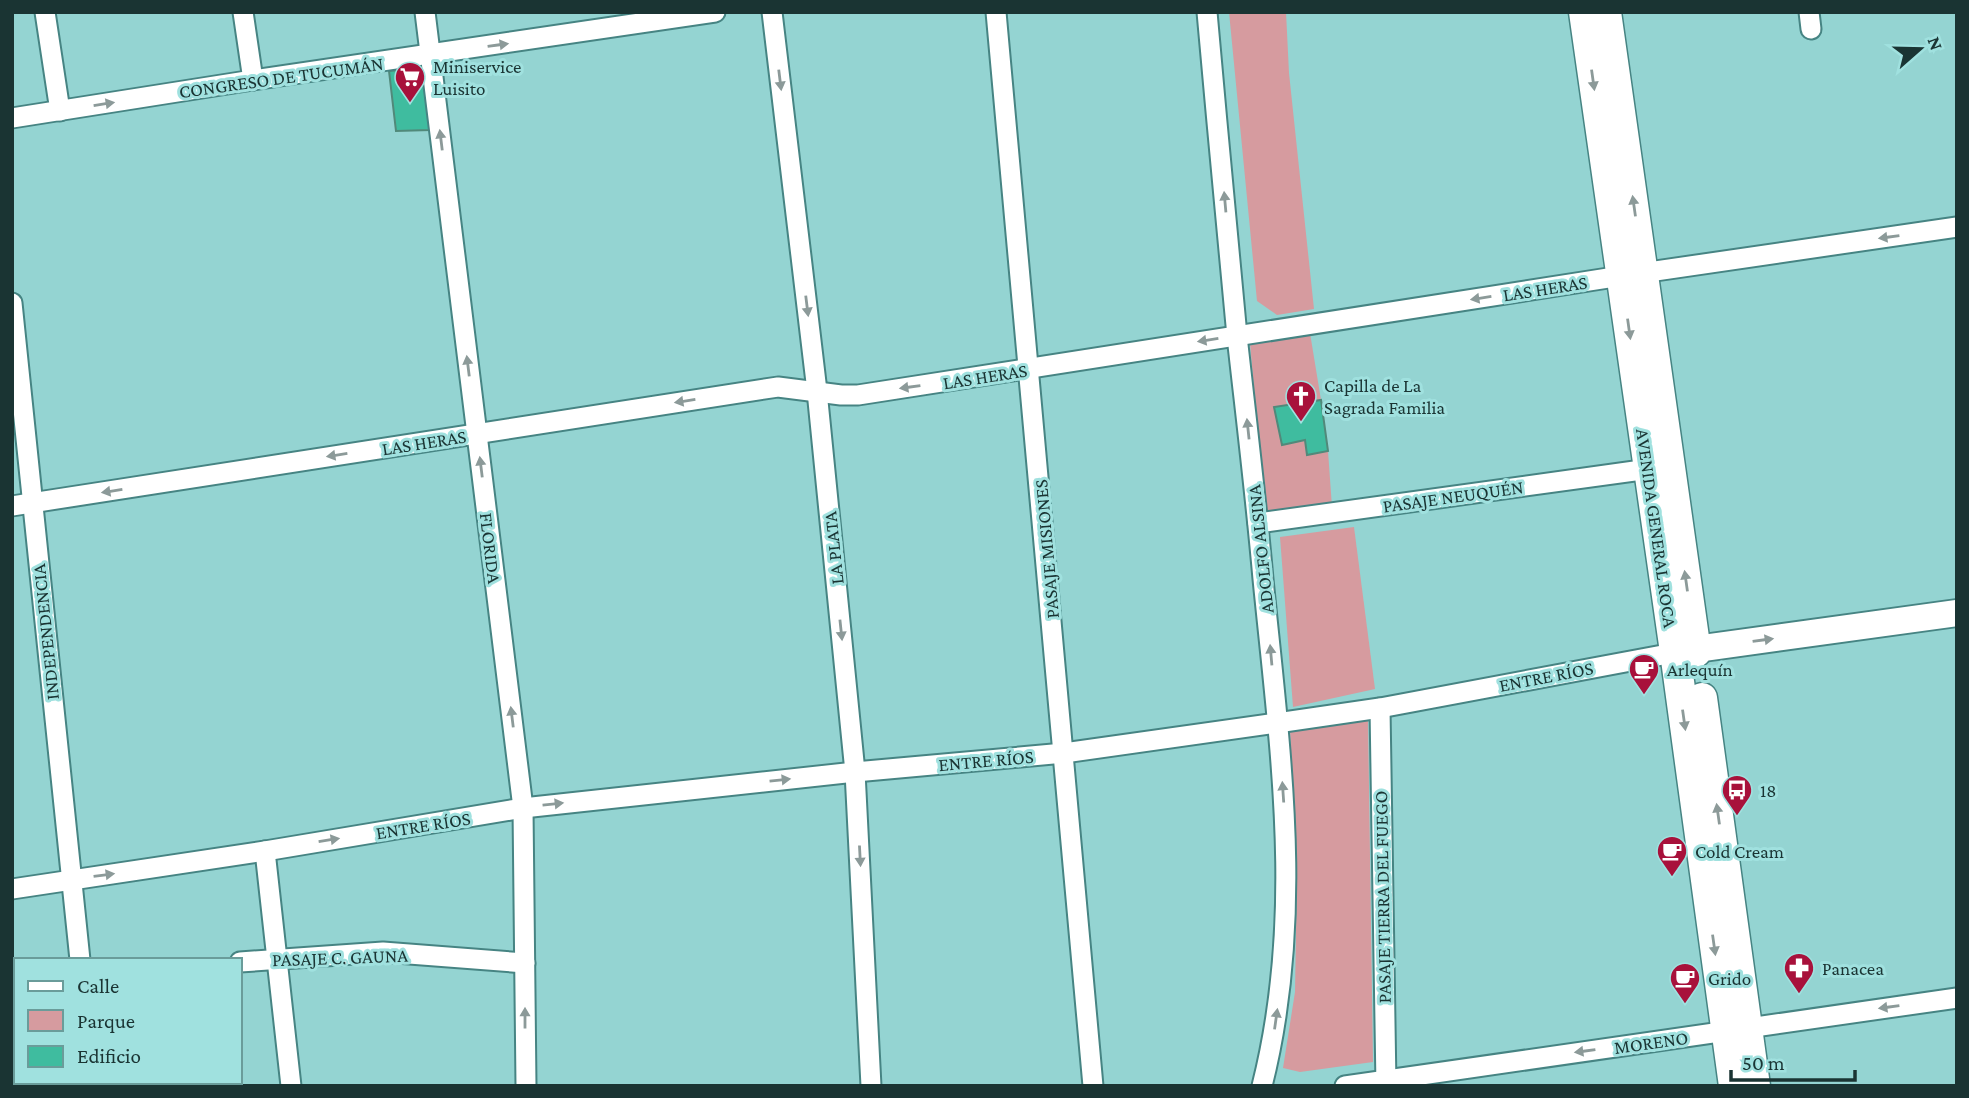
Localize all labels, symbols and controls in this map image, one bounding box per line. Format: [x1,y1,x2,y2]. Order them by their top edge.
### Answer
north arrow [1885,14,1955,84]
text: N [1923,34,1948,53]
one-way arrow [488,39,510,50]
street label: CONGRESO DE TUCUMÁN [178,53,385,102]
place label: Miniservice Luisito [433,56,521,99]
supermarket icon: Miniservice Luisito [393,60,427,104]
one-way arrow [774,69,785,91]
one-way arrow [1588,69,1599,91]
one-way arrow [93,98,115,109]
one-way arrow [435,129,446,151]
one-way arrow [1219,191,1230,213]
one-way arrow [1628,195,1639,217]
one-way arrow [1878,232,1900,243]
street label: LAS HERAS [1501,271,1589,306]
one-way arrow [1470,293,1492,304]
one-way arrow [801,295,812,317]
one-way arrow [1623,318,1634,340]
one-way arrow [1197,335,1219,346]
one-way arrow [463,355,474,377]
street label: LAS HERAS [941,359,1029,394]
place label: Capilla de La Sagrada Familia [1324,375,1445,418]
church icon: Capilla de La Sagrada Familia [1284,379,1318,423]
one-way arrow [899,382,921,393]
one-way arrow [674,396,696,407]
one-way arrow [1242,418,1253,440]
street label: LAS HERAS [380,425,468,460]
street label: AVENIDA GENERAL ROCA [1632,427,1681,629]
one-way arrow [326,450,348,461]
one-way arrow [475,456,486,478]
street label: PASAJE NEUQUÉN [1381,476,1525,517]
street label: PASAJE MISIONES [1030,478,1063,619]
street label: ADOLFO ALSINA [1243,483,1278,614]
one-way arrow [101,485,123,496]
street label: LA PLATA [819,510,848,586]
street label: FLORIDA [476,511,505,585]
street label: INDEPENDENCIA [28,563,63,701]
one-way arrow [1681,570,1692,592]
one-way arrow [836,619,847,641]
one-way arrow [1753,634,1775,645]
one-way arrow [1265,644,1276,666]
cafe icon: Arlequín [1627,652,1661,696]
street label: ENTRE RÍOS [1497,657,1595,696]
place label: Arlequín [1667,659,1733,680]
one-way arrow [506,706,517,728]
one-way arrow [1679,709,1690,731]
street label: ENTRE RÍOS [938,746,1035,775]
bus stop icon: 18 [1720,773,1754,817]
one-way arrow [769,774,791,785]
place label: 18 [1760,780,1777,801]
one-way arrow [1277,781,1288,803]
street label: PASAJE TIERRA DEL FUEGO [1370,790,1395,1004]
one-way arrow [543,799,565,810]
one-way arrow [1712,803,1723,825]
street label: ENTRE RÍOS [374,808,472,843]
one-way arrow [318,834,340,845]
cafe icon: Cold Cream [1655,834,1689,878]
place label: Cold Cream [1695,841,1784,862]
one-way arrow [854,845,865,867]
one-way arrow [93,869,115,880]
one-way arrow [1709,934,1720,956]
street label: PASAJE C. GAUNA [272,945,409,970]
pharmacy icon: Panacea [1782,951,1816,995]
legend [14,958,242,1084]
place label: Panacea [1822,958,1884,979]
cafe icon: Grido [1668,961,1702,1005]
place label: Grido [1708,968,1751,989]
text: Calle [77,974,119,998]
one-way arrow [1878,1002,1900,1013]
one-way arrow [519,1006,531,1028]
one-way arrow [1271,1008,1282,1030]
text: Parque [77,1009,135,1033]
street label: MORENO [1613,1027,1689,1058]
scale bar [1731,1038,1855,1082]
text: Edificio [77,1044,141,1068]
one-way arrow [1574,1046,1596,1057]
text: 50 m [1742,1051,1785,1075]

